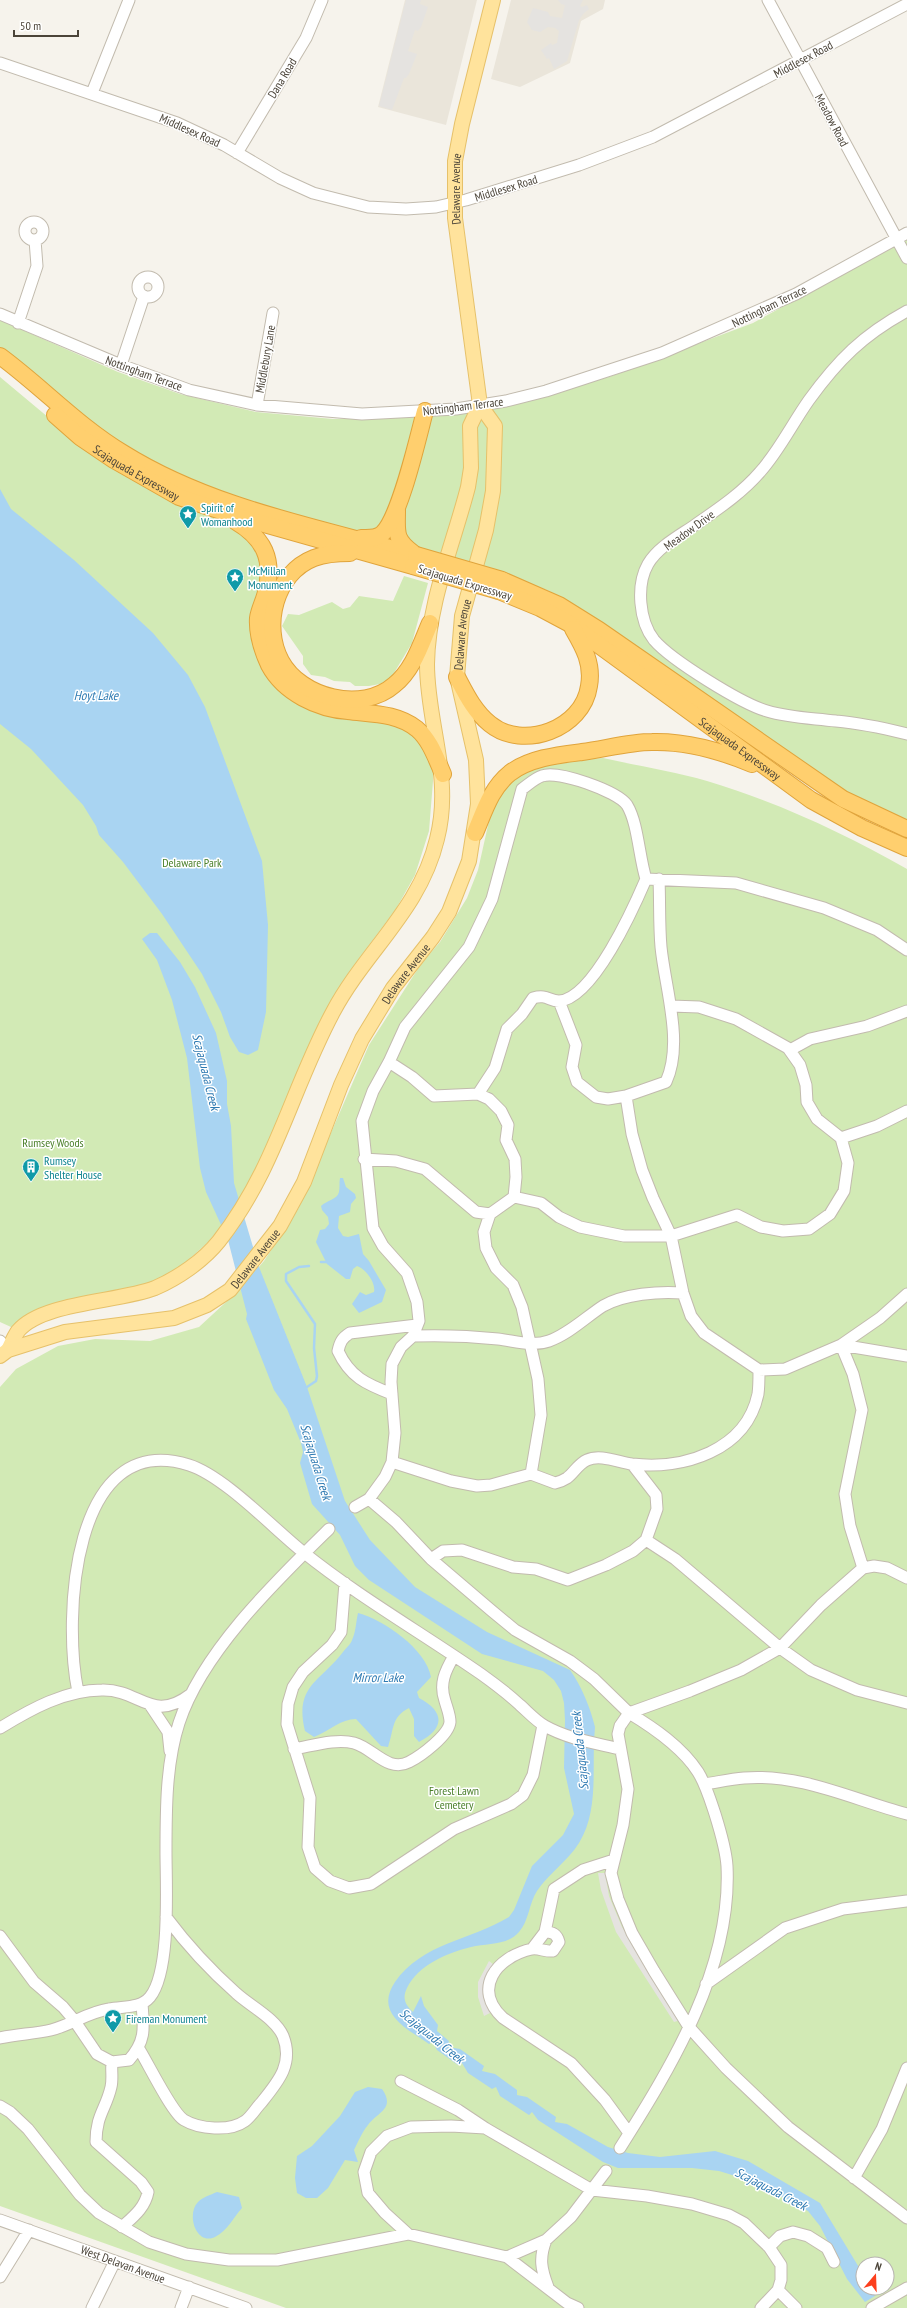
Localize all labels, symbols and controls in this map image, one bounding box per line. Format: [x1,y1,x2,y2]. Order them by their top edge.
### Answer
scale bar [14,12,78,38]
text: 50 m [20,18,41,33]
street label: Middlesex Road [771,37,835,81]
street label: Dana Road [264,55,300,101]
street label: Meadow Road [812,91,852,149]
street label: Middlesex Road [157,110,223,150]
street label: Delaware Avenue [447,152,464,226]
street label: Middlesex Road [473,171,539,205]
street label: Nottingham Terrace [729,282,809,330]
street label: Middlebury Lane [252,324,278,394]
street label: Nottingham Terrace [103,352,185,394]
street label: Nottingham Terrace [422,394,504,418]
street label: Scajaquada Expressway [91,441,183,504]
place label: Spirit of Womanhood [201,500,253,529]
place icon: Spirit of Womanhood [178,504,198,529]
street label: Meadow Drive [661,507,717,553]
street label: Scajaquada Expressway [416,561,514,604]
place label: McMillan Monument [248,563,293,592]
place icon: McMillan Monument [225,567,245,592]
street label: Delaware Avenue [450,597,474,671]
water label: Hoyt Lake [74,687,120,704]
street label: Scajaquada Expressway [696,713,784,783]
park label: Delaware Park [162,855,222,870]
street label: Delaware Avenue [378,940,433,1006]
water label: Scajaquada Creek [188,1032,224,1114]
park label: Rumsey Woods [22,1135,84,1150]
place label: Rumsey Shelter House [44,1153,102,1182]
building icon: Rumsey Shelter House [21,1157,41,1182]
street label: Delaware Avenue [227,1225,283,1291]
water label: Scajaquada Creek [296,1422,336,1504]
water label: Mirror Lake [353,1669,405,1686]
water label: Scajaquada Creek [567,1709,593,1791]
park label: Forest Lawn Cemetery [429,1783,479,1812]
water label: Scajaquada Creek [396,2005,469,2069]
place icon: Fireman Monument [103,2008,123,2033]
place label: Fireman Monument [126,2011,208,2026]
water label: Scajaquada Creek [732,2164,812,2215]
street label: West Delavan Avenue [79,2242,167,2286]
north arrow [855,2256,895,2296]
text: N [873,2259,883,2274]

